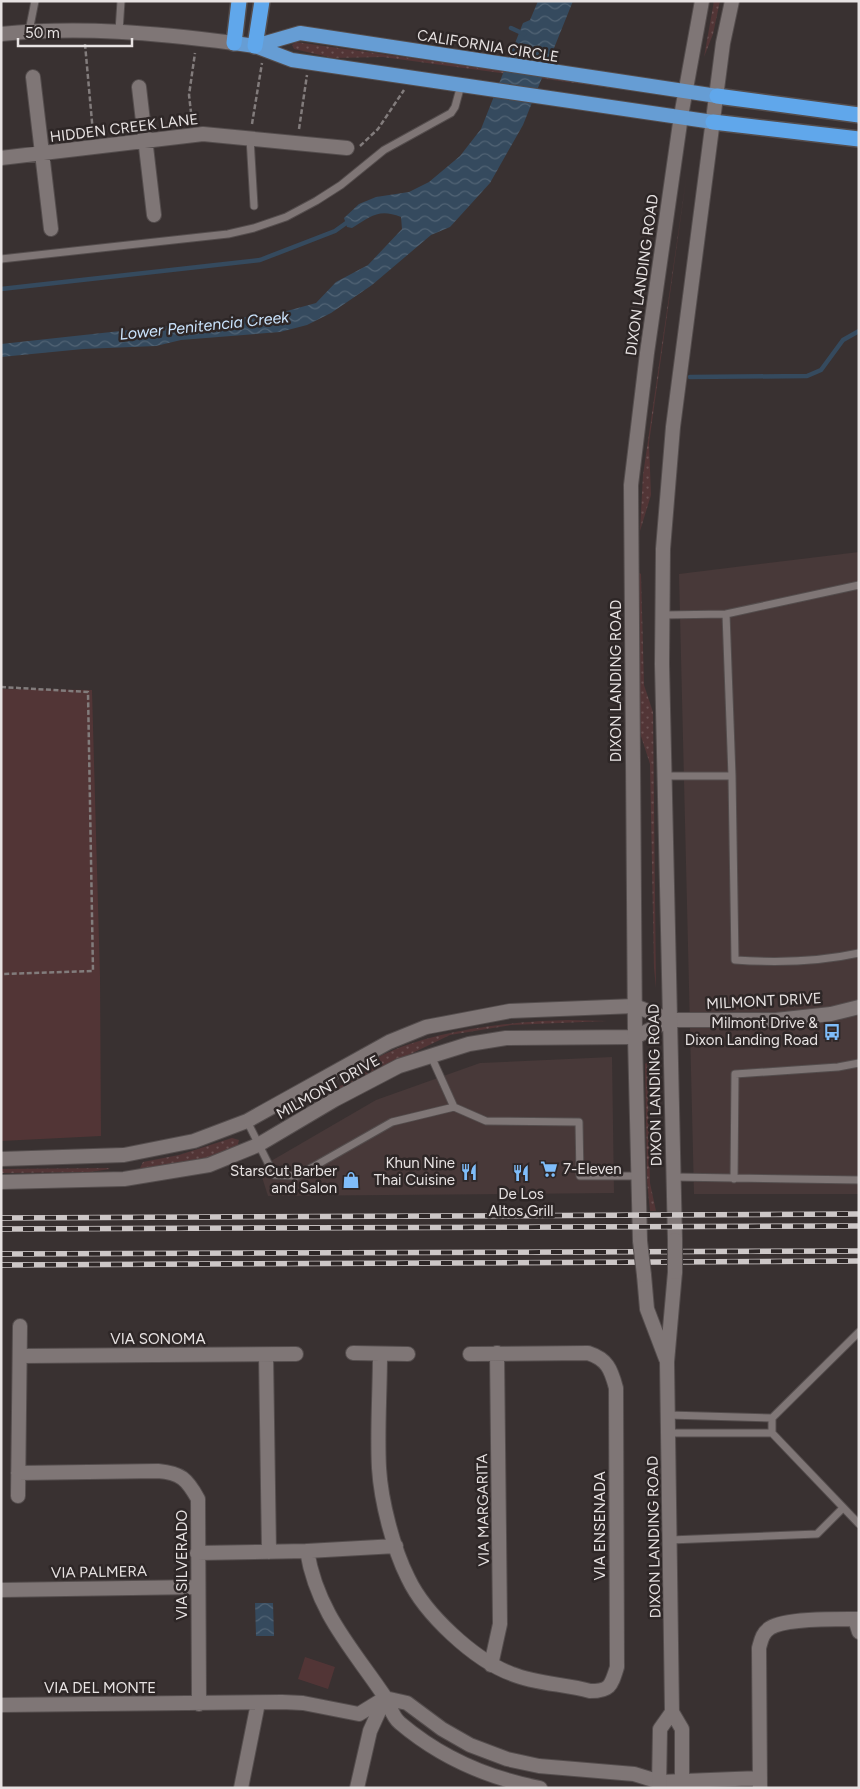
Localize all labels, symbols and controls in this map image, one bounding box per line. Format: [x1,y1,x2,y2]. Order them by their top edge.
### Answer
scale bar [18,15,131,47]
text: 50 m [25,24,60,42]
street label: CALIFORNIA CIRCLE [416,26,560,66]
street label: HIDDEN CREEK LANE [49,110,199,146]
street label: DIXON LANDING ROAD [622,193,662,357]
water label: Lower Penitencia Creek [118,307,291,344]
street label: DIXON LANDING ROAD [607,600,625,762]
street label: MILMONT DRIVE [706,989,822,1013]
street label: DIXON LANDING ROAD [645,1003,665,1167]
place label: Milmont Drive & Dixon Landing Road [685,1014,818,1049]
bus stop icon: Milmont Drive & Dixon Landing Road [822,1022,842,1042]
street label: MILMONT DRIVE [273,1051,383,1123]
place label: Khun Nine Thai Cuisine [374,1154,455,1189]
supermarket icon: 7-Eleven [539,1159,559,1179]
place label: 7-Eleven [563,1160,622,1178]
place label: StarsCut Barber and Salon [230,1162,337,1197]
restaurant icon: Khun Nine Thai Cuisine [459,1162,479,1182]
restaurant icon: De Los Altos Grill [511,1163,531,1183]
shop icon: StarsCut Barber and Salon [341,1170,361,1190]
place label: De Los Altos Grill [488,1185,554,1220]
street label: VIA SONOMA [110,1330,206,1348]
street label: VIA MARGARITA [473,1453,493,1567]
street label: DIXON LANDING ROAD [644,1455,664,1619]
street label: VIA ENSENADA [591,1471,609,1581]
street label: VIA SILVERADO [173,1510,191,1620]
street label: VIA PALMERA [51,1562,147,1582]
street label: VIA DEL MONTE [44,1679,156,1697]

